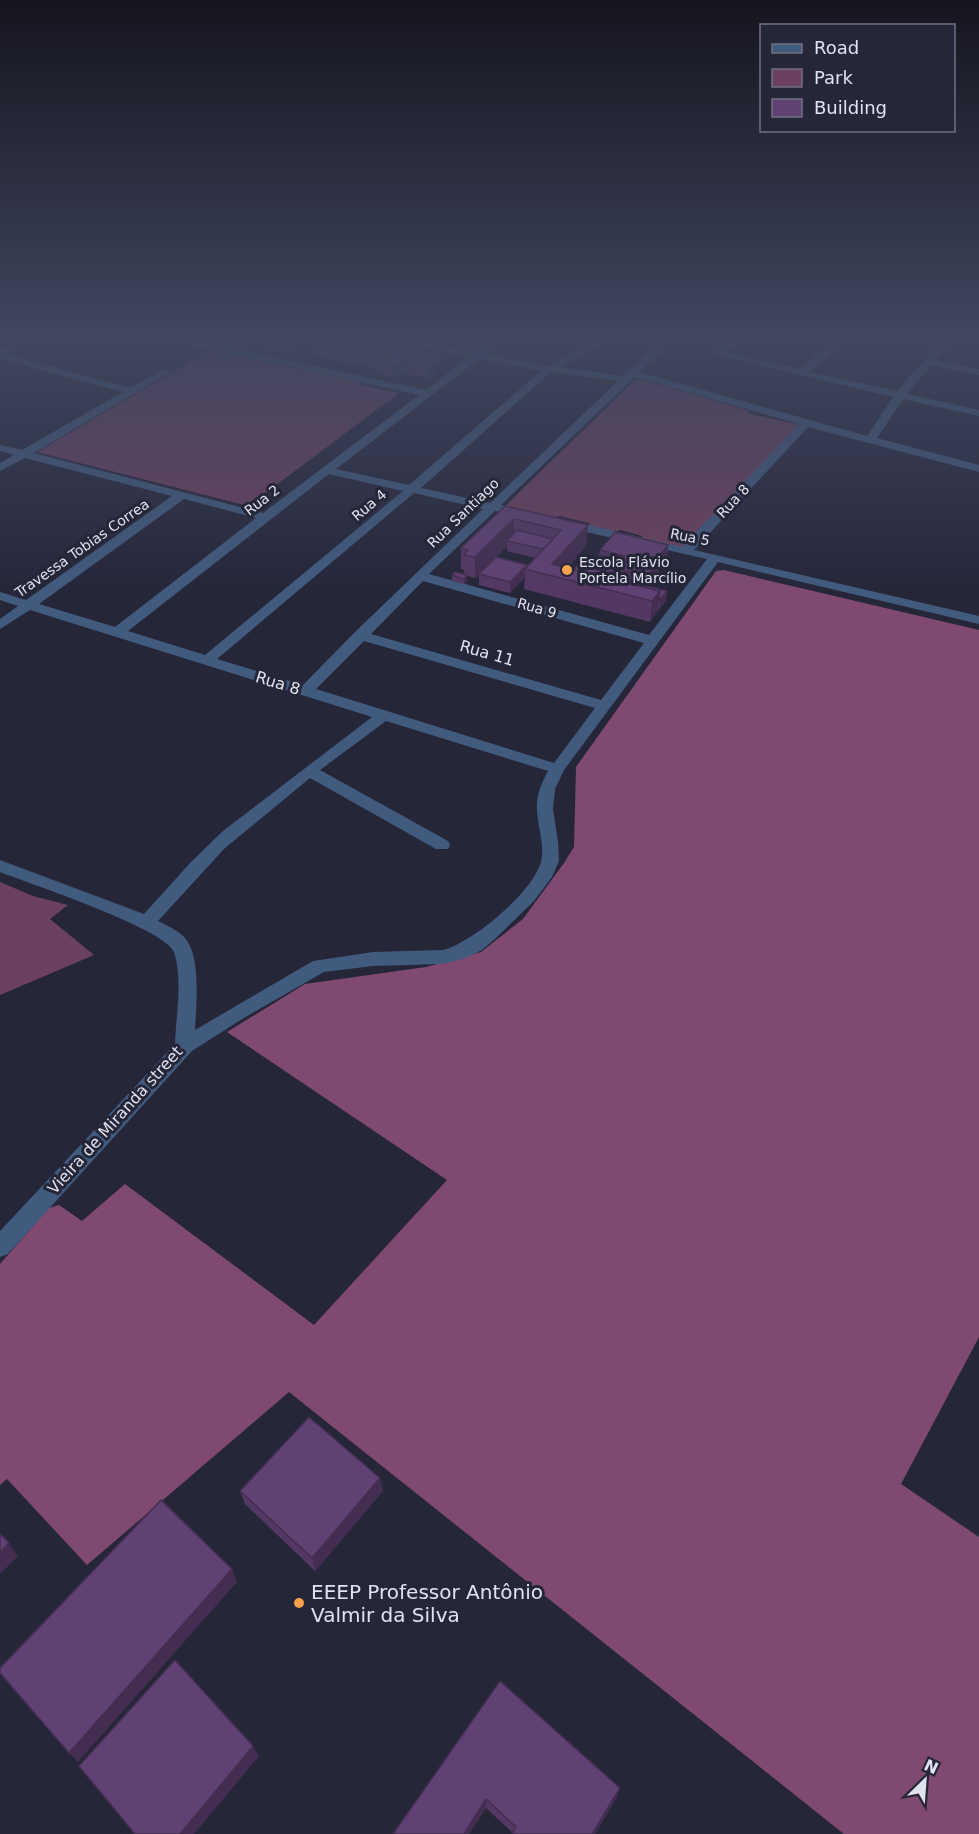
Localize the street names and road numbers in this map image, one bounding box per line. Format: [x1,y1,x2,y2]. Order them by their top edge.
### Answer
street label: Rua Santiago [424,475,502,551]
street label: Rua 2 [241,481,283,519]
street label: Rua 8 [714,481,752,521]
street label: Rua 4 [349,486,389,524]
street label: Travessa Tobias Correa [11,496,152,601]
street label: Rua 5 [669,525,711,549]
street label: Rua 9 [516,595,558,621]
street label: Rua 11 [458,636,516,670]
street label: Rua 8 [253,667,303,699]
street label: Vieira de Miranda street [44,1042,186,1198]

